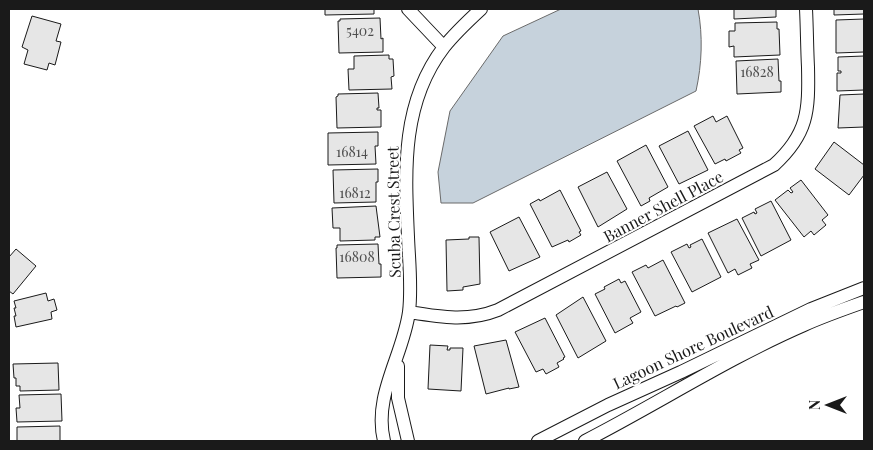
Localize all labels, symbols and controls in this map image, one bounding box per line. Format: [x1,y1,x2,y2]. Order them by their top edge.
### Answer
house number: 5402 [346,21,374,40]
house number: 16828 [740,62,774,81]
house number: 16814 [336,142,368,161]
street label: Scuba Crest Street [381,146,405,278]
street label: Banner Shell Place [599,166,727,246]
house number: 16812 [339,183,371,202]
house number: 16808 [339,247,375,266]
street label: Lagoon Shore Boulevard [609,301,777,393]
north arrow [803,380,853,430]
text: N [805,400,824,410]

